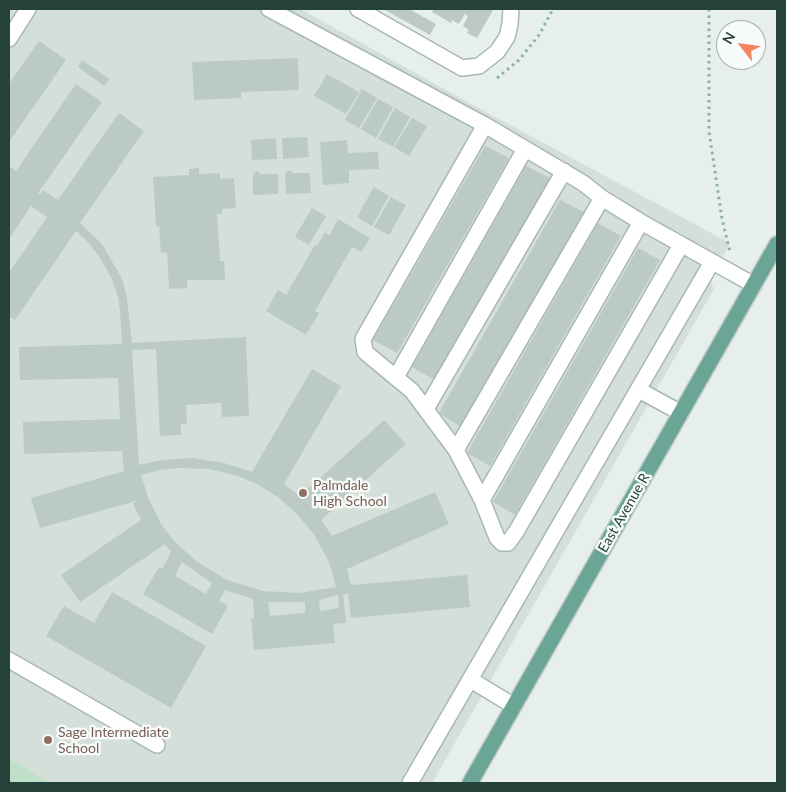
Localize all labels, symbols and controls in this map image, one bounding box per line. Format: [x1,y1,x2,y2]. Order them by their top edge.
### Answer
north arrow [716,20,766,70]
text: N [718,29,738,47]
street label: East Avenue R [595,471,653,555]
place label: Palmdale High School [313,477,387,510]
marker: Palmdale High School [297,487,309,499]
place label: Sage Intermediate School [58,724,169,756]
marker: Sage Intermediate School [42,734,54,746]

